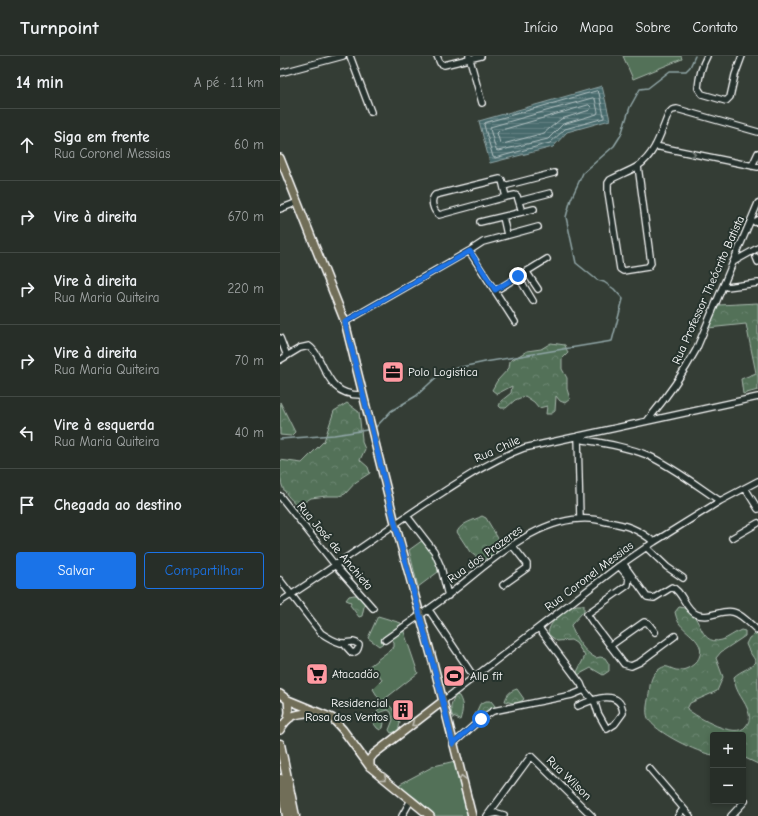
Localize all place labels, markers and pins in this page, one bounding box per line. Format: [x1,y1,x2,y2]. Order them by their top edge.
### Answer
office icon: Polo Logistica [380,359,406,385]
place label: Polo Logistica [408,365,478,379]
supermarket icon: Atacadão [304,661,330,687]
sports icon: Allp fit [441,663,467,689]
place label: Atacadão [332,667,379,681]
place label: Allp fit [470,669,503,683]
place label: Residencial Rosa dos Ventos [305,696,388,724]
building icon: Residencial Rosa dos Ventos [390,697,416,723]

